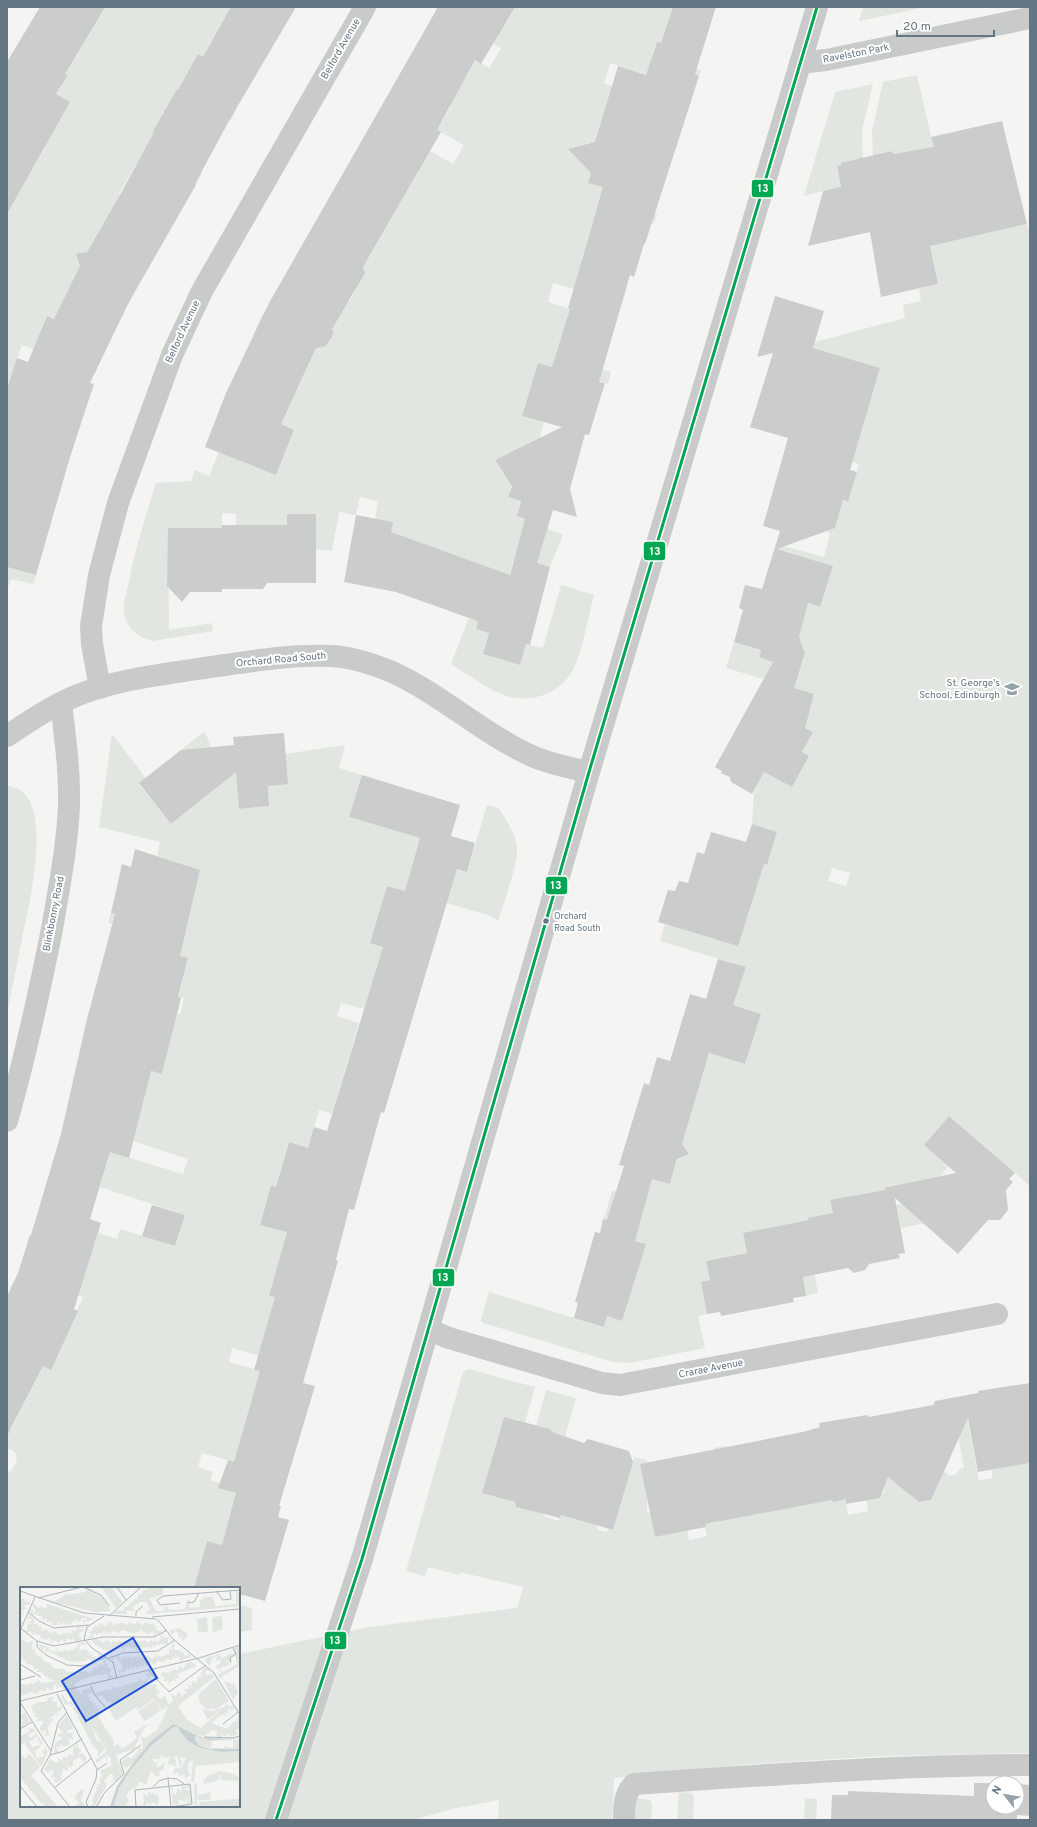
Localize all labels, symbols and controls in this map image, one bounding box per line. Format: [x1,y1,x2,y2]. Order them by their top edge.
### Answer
scale bar [897,12,994,38]
street label: Belford Avenue [318,16,364,82]
text: 20 m [903,19,931,35]
street label: Ravelston Park [822,41,890,67]
line badge: 13 [751,179,774,198]
text: 13 [758,182,769,196]
street label: Belford Avenue [163,298,203,366]
line badge: 13 [643,541,666,561]
text: 13 [650,545,661,559]
street label: Orchard Road South [235,650,327,670]
place label: St. George's School, Edinburgh [919,677,1000,702]
school or university icon: St. George's School, Edinburgh [1003,680,1021,698]
street label: Blinkbonny Road [40,875,68,953]
line badge: 13 [545,876,568,895]
text: 13 [551,879,562,893]
place label: Orchard Road South [554,911,601,934]
marker: Orchard Road South [541,916,551,926]
line badge: 13 [432,1268,455,1287]
text: 13 [438,1271,449,1285]
street label: Crarae Avenue [678,1356,744,1382]
inset map [20,1587,240,1807]
line badge: 13 [324,1631,347,1650]
text: 13 [330,1634,341,1648]
north arrow [985,1775,1025,1815]
text: N [989,1783,1005,1797]

